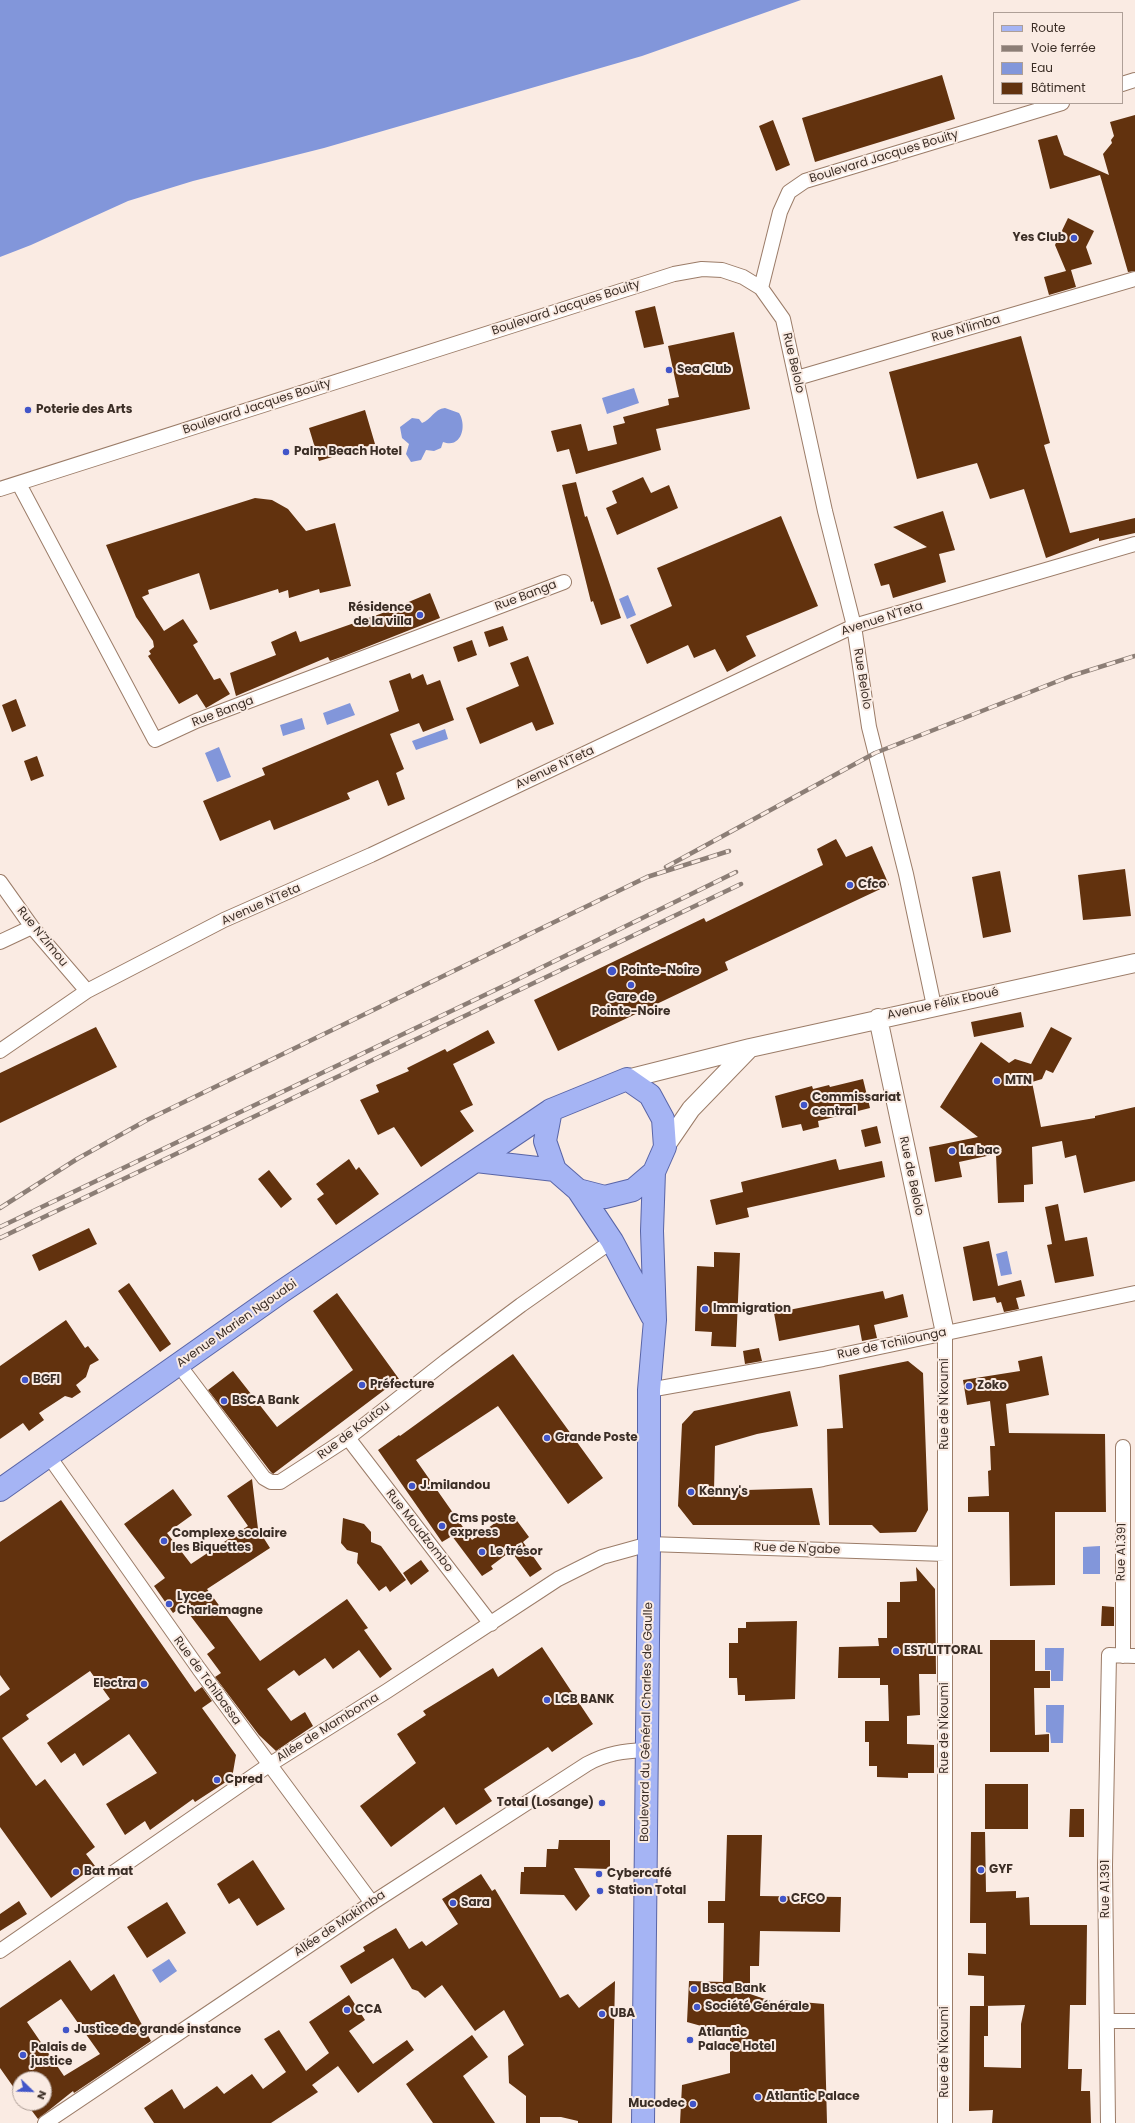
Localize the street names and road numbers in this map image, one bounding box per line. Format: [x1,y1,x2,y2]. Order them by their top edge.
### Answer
street label: Boulevard Jacques Bouity [808,127,960,187]
street label: Boulevard Jacques Bouity [490,277,642,339]
street label: Rue N'limba [930,312,1002,346]
street label: Rue Belolo [779,331,807,395]
street label: Boulevard Jacques Bouity [181,376,333,438]
street label: Rue Banga [493,578,559,614]
street label: Avenue N'Teta [839,599,925,639]
street label: Rue Belolo [850,647,874,711]
street label: Rue Banga [190,694,256,730]
street label: Avenue N'Teta [513,744,597,792]
street label: Avenue N'Teta [219,881,303,929]
street label: Rue N'Zimou [13,904,71,970]
street label: Avenue Félix Eboué [886,985,1000,1023]
street label: Rue de Belolo [896,1135,926,1217]
street label: Avenue Marien Ngouabi [174,1277,300,1371]
street label: Rue de Tchilounga [836,1325,948,1363]
street label: Rue de N'koumi [938,1358,952,1450]
street label: Rue de Koutou [315,1399,393,1463]
street label: Rue Moudzombo [382,1487,456,1575]
street label: Rue A1.391 [1114,1523,1130,1581]
street label: Rue de N'gabe [754,1540,840,1558]
street label: Boulevard du Général Charles de Gaulle [638,1602,656,1842]
street label: Rue de Tchibassa [170,1634,244,1728]
street label: Rue de N'koumi [938,1682,952,1774]
street label: Allée de Mamboma [274,1691,382,1765]
street label: Rue A1.391 [1099,1860,1113,1918]
street label: Allée de Makimba [292,1888,388,1960]
street label: Rue de N'koumi [938,2006,952,2098]

